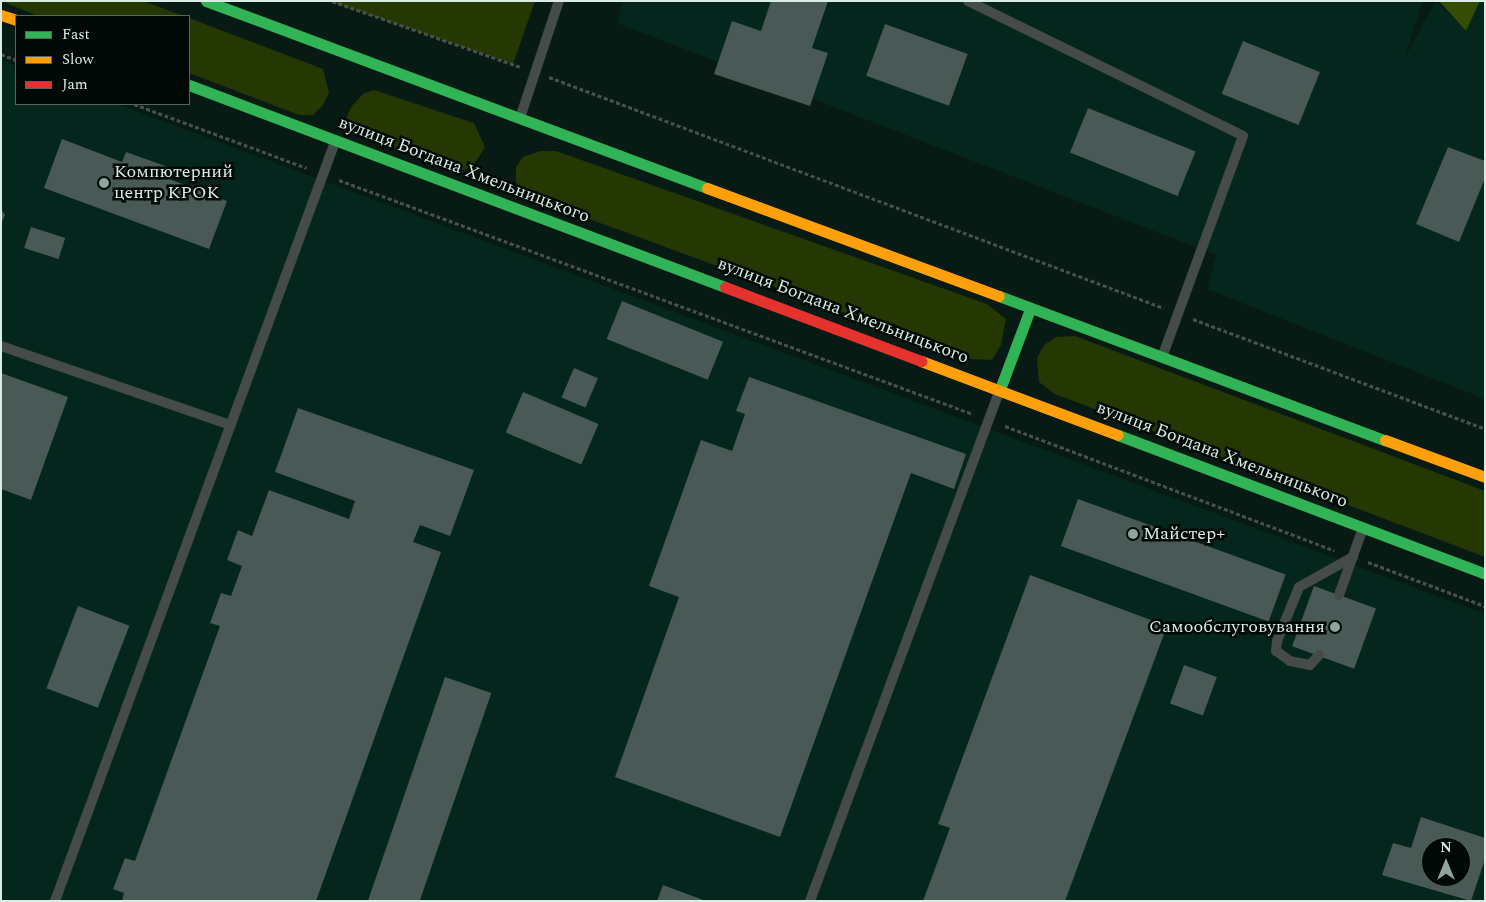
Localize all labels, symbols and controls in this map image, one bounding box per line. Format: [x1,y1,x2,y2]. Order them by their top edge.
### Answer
legend [15,15,190,105]
text: Fast [62,23,90,46]
text: Slow [62,48,94,71]
text: Jam [62,73,88,96]
street label: вулиця Богдана Хмельницького [335,112,593,228]
place label: Компютерний центр КРОК [114,162,233,204]
marker: Компютерний центр КРОК [98,177,110,189]
street label: вулиця Богдана Хмельницького [714,253,972,369]
street label: вулиця Богдана Хмельницького [1093,397,1351,513]
place label: Майстер+ [1143,523,1225,545]
marker: Майстер+ [1127,528,1139,540]
place label: Самообслуговування [1149,616,1325,638]
marker: Самообслуговування [1329,621,1341,633]
north arrow [1421,837,1471,887]
text: N [1440,837,1452,858]

